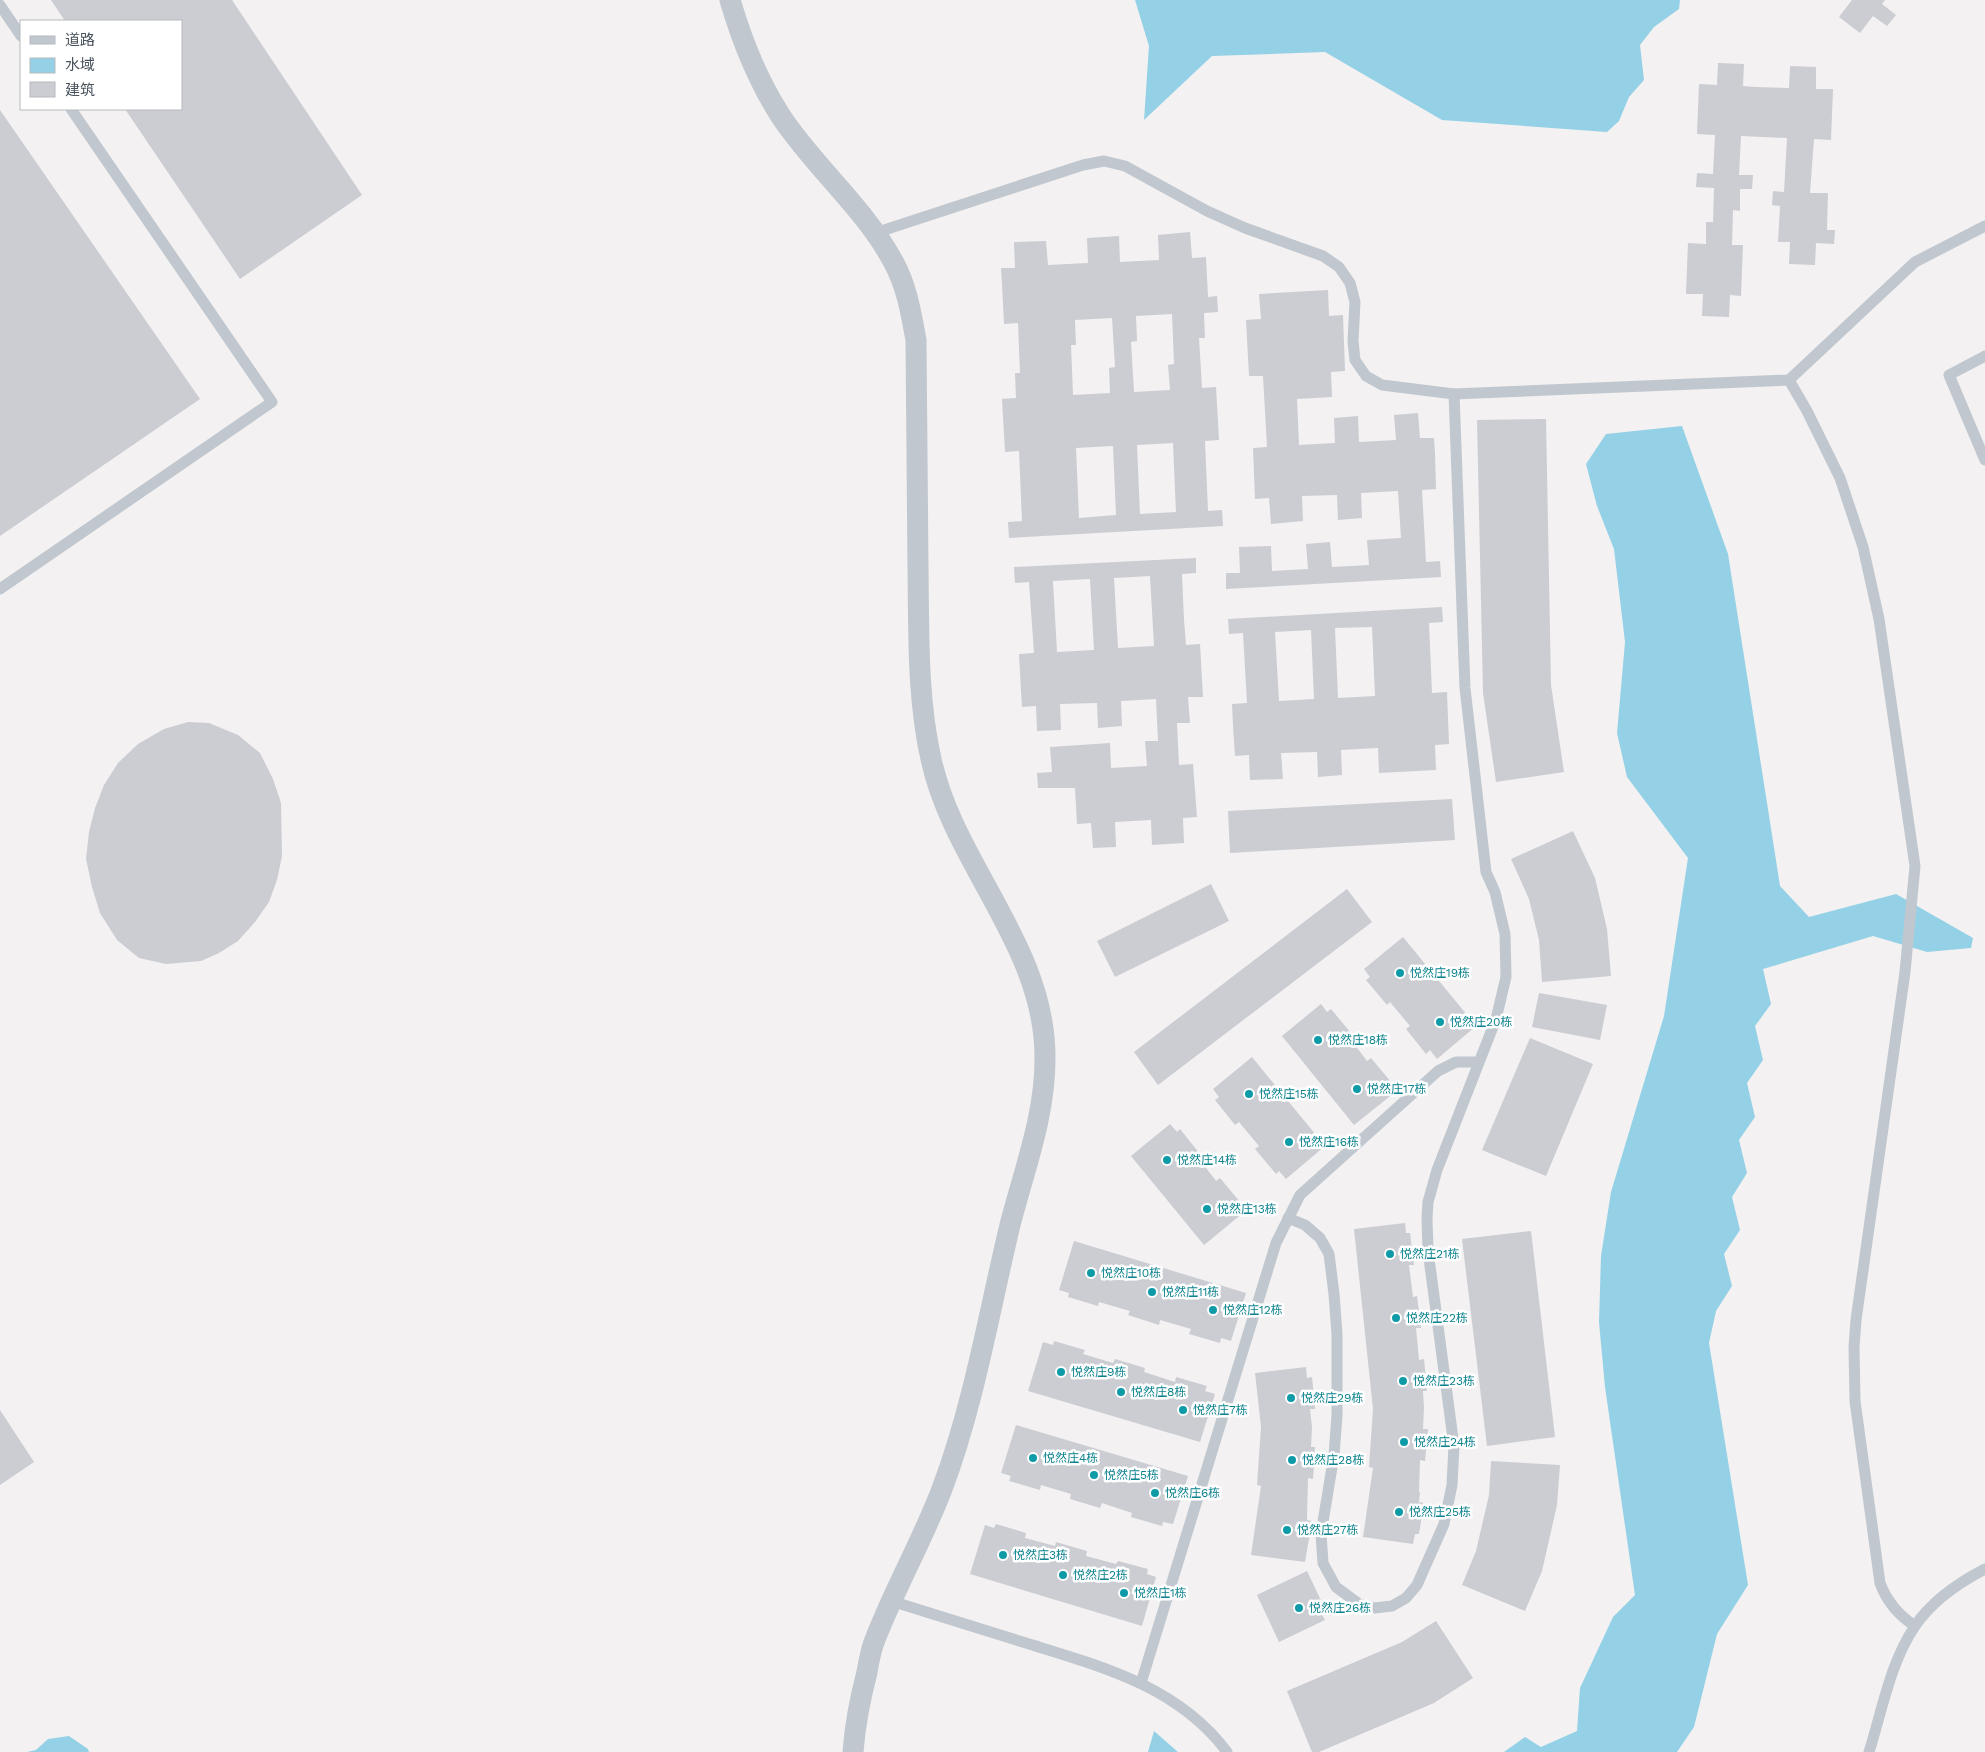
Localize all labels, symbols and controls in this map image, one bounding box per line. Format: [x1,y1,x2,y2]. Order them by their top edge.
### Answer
legend [20,20,182,110]
text: 道路 [65,31,95,49]
text: 水域 [65,56,95,74]
text: 建筑 [65,81,95,99]
place label: 悦然庄19栋 [1410,966,1470,980]
marker: 悦然庄19栋 [1394,967,1406,979]
place label: 悦然庄20栋 [1450,1015,1512,1029]
marker: 悦然庄20栋 [1434,1016,1446,1028]
place label: 悦然庄18栋 [1328,1033,1388,1047]
marker: 悦然庄18栋 [1312,1034,1324,1046]
place label: 悦然庄17栋 [1367,1082,1426,1096]
marker: 悦然庄17栋 [1351,1083,1363,1095]
place label: 悦然庄15栋 [1259,1087,1319,1101]
marker: 悦然庄15栋 [1243,1088,1255,1100]
place label: 悦然庄16栋 [1299,1135,1359,1149]
marker: 悦然庄16栋 [1283,1136,1295,1148]
place label: 悦然庄14栋 [1177,1153,1237,1167]
marker: 悦然庄14栋 [1161,1154,1173,1166]
place label: 悦然庄13栋 [1217,1202,1277,1216]
marker: 悦然庄13栋 [1201,1203,1213,1215]
place label: 悦然庄21栋 [1400,1247,1460,1261]
marker: 悦然庄21栋 [1384,1248,1396,1260]
place label: 悦然庄10栋 [1101,1266,1161,1280]
marker: 悦然庄10栋 [1085,1267,1097,1279]
place label: 悦然庄11栋 [1162,1285,1219,1299]
marker: 悦然庄11栋 [1146,1286,1158,1298]
place label: 悦然庄12栋 [1223,1303,1283,1317]
marker: 悦然庄12栋 [1207,1304,1219,1316]
place label: 悦然庄22栋 [1406,1311,1468,1325]
marker: 悦然庄22栋 [1390,1312,1402,1324]
place label: 悦然庄9栋 [1071,1365,1126,1379]
marker: 悦然庄9栋 [1055,1366,1067,1378]
place label: 悦然庄23栋 [1413,1374,1475,1388]
marker: 悦然庄23栋 [1397,1375,1409,1387]
place label: 悦然庄8栋 [1131,1385,1186,1399]
marker: 悦然庄8栋 [1115,1386,1127,1398]
place label: 悦然庄29栋 [1301,1391,1363,1405]
marker: 悦然庄29栋 [1285,1392,1297,1404]
place label: 悦然庄7栋 [1193,1403,1248,1417]
marker: 悦然庄7栋 [1177,1404,1189,1416]
place label: 悦然庄24栋 [1414,1435,1476,1449]
marker: 悦然庄24栋 [1398,1436,1410,1448]
place label: 悦然庄4栋 [1043,1451,1098,1465]
marker: 悦然庄4栋 [1027,1452,1039,1464]
place label: 悦然庄28栋 [1302,1453,1364,1467]
marker: 悦然庄28栋 [1286,1454,1298,1466]
place label: 悦然庄5栋 [1104,1468,1159,1482]
marker: 悦然庄5栋 [1088,1469,1100,1481]
place label: 悦然庄6栋 [1165,1486,1220,1500]
marker: 悦然庄6栋 [1149,1487,1161,1499]
place label: 悦然庄25栋 [1409,1505,1471,1519]
marker: 悦然庄25栋 [1393,1506,1405,1518]
place label: 悦然庄27栋 [1297,1523,1359,1537]
marker: 悦然庄27栋 [1281,1524,1293,1536]
place label: 悦然庄3栋 [1013,1548,1068,1562]
marker: 悦然庄3栋 [997,1549,1009,1561]
place label: 悦然庄2栋 [1073,1568,1128,1582]
marker: 悦然庄2栋 [1057,1569,1069,1581]
place label: 悦然庄1栋 [1134,1586,1187,1600]
marker: 悦然庄1栋 [1118,1587,1130,1599]
place label: 悦然庄26栋 [1309,1601,1371,1615]
marker: 悦然庄26栋 [1293,1602,1305,1614]

